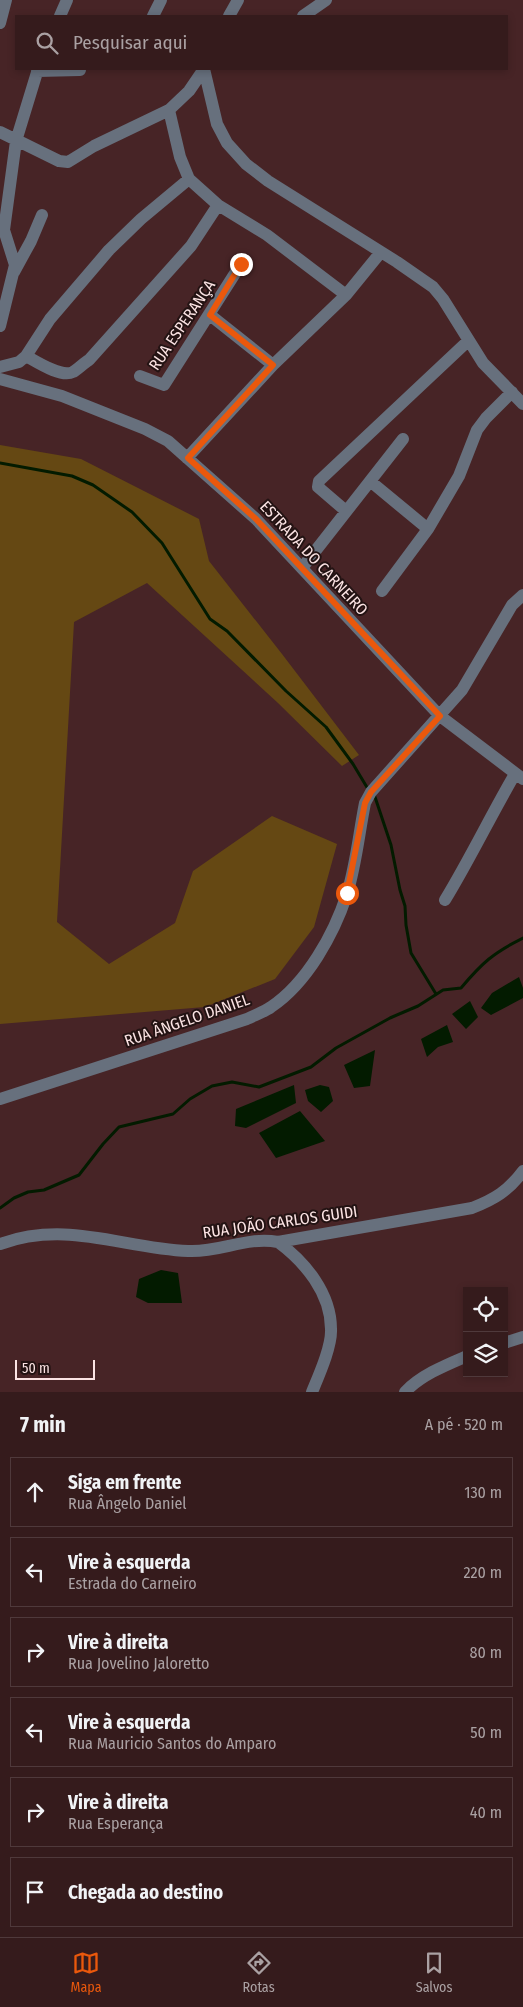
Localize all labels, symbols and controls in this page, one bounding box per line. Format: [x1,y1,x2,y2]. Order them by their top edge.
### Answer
search box [15,15,508,70]
icon: search [33,29,61,57]
text: Pesquisar aqui [73,31,187,54]
route end [230,253,253,276]
street label: RUA ESPERANÇA [145,276,220,374]
street label: ESTRADA DO CARNEIRO [256,497,372,619]
route start [336,882,359,905]
street label: RUA ÂNGELO DANIEL [122,990,252,1050]
street label: RUA JOÃO CARLOS GUIDI [201,1202,359,1242]
map controls [463,1287,508,1377]
button: locate [463,1287,508,1332]
button: layers [463,1332,508,1377]
scale bar [15,1357,95,1380]
text: 50 m [22,1360,50,1377]
text: 7 min [20,1412,66,1438]
text: A pé · 520 m [425,1415,503,1434]
text: Siga em frente [68,1471,182,1494]
icon: ahead [21,1478,49,1506]
text: 130 m [464,1483,502,1502]
text: Rua Ângelo Daniel [68,1494,187,1513]
text: Vire à esquerda [68,1551,190,1574]
icon: left [21,1558,49,1586]
text: 220 m [463,1563,502,1582]
text: Estrada do Carneiro [68,1574,197,1593]
text: Vire à direita [68,1631,169,1654]
icon: right [21,1638,49,1666]
text: 80 m [470,1643,502,1662]
text: Rua Jovelino Jaloretto [68,1654,210,1673]
text: Vire à esquerda [68,1711,190,1734]
icon: left [21,1718,49,1746]
text: 50 m [470,1723,502,1742]
text: Rua Mauricio Santos do Amparo [68,1734,276,1753]
text: Vire à direita [68,1791,169,1814]
icon: right [21,1798,49,1826]
text: 40 m [470,1803,502,1822]
text: Rua Esperança [68,1814,163,1833]
icon: arrive [21,1878,49,1906]
text: Chegada ao destino [68,1881,223,1904]
tab: Mapa [71,1949,102,1996]
tab: Rotas [243,1949,275,1996]
tab: Salvos [416,1949,452,1996]

